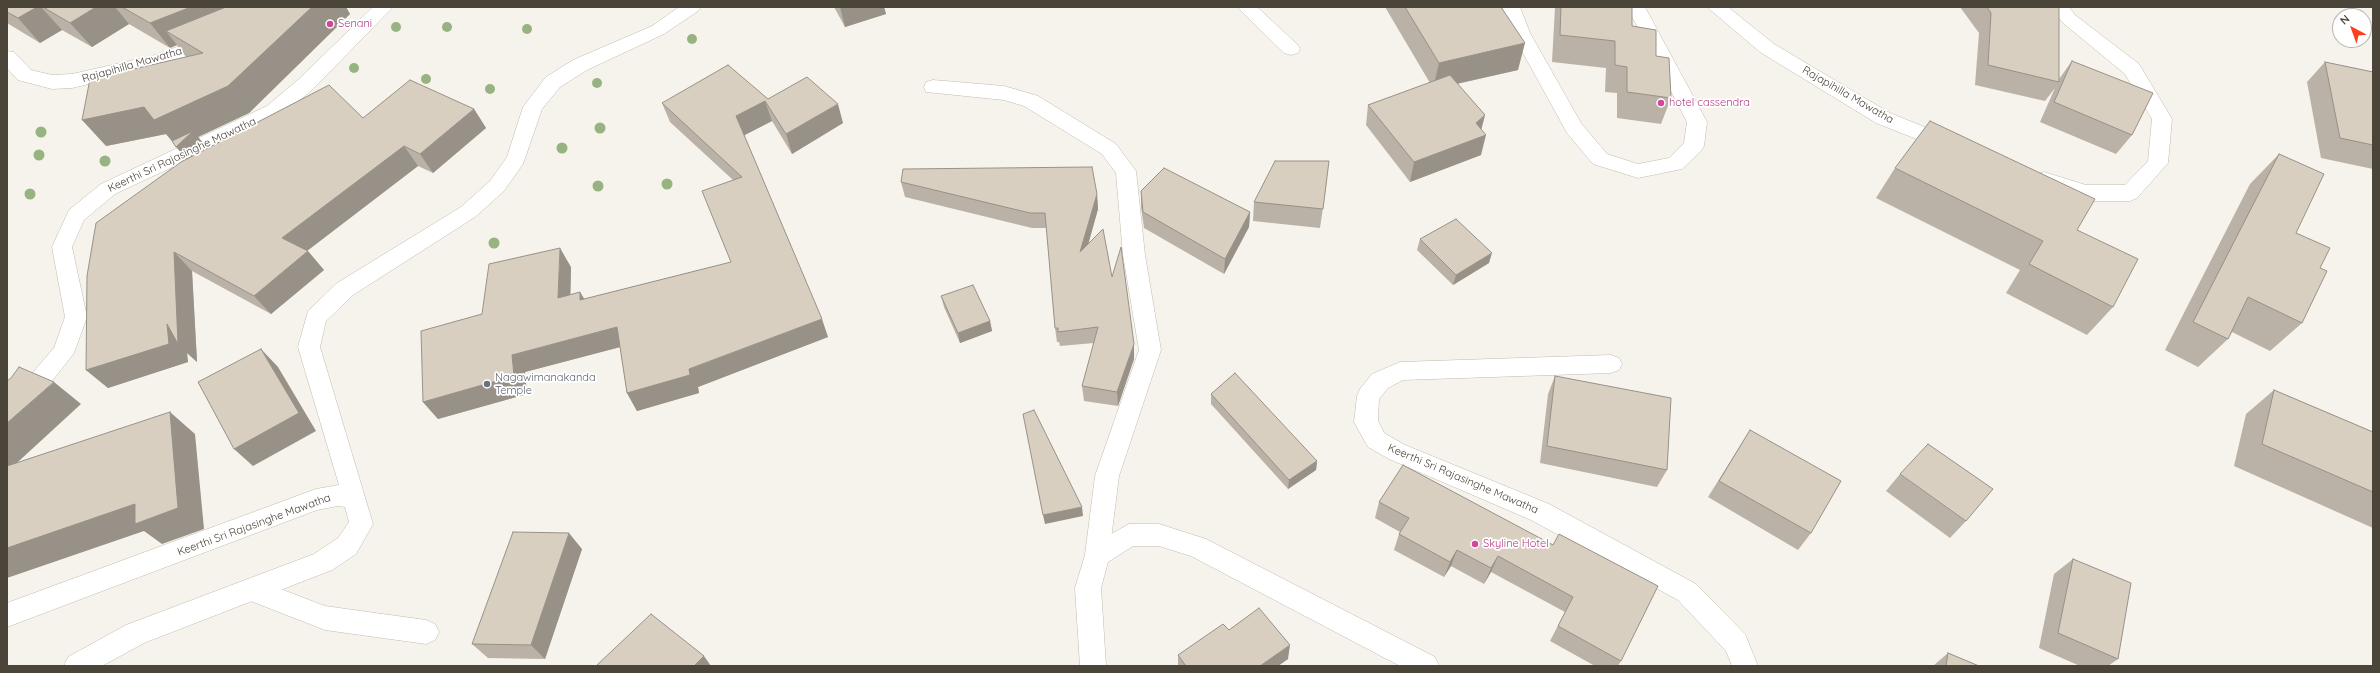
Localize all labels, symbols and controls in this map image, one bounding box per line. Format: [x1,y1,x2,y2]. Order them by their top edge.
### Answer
north arrow [2332,8,2372,48]
text: N [2337,12,2352,28]
place label: Senani [338,17,372,31]
marker: Senani [325,19,335,29]
street label: Rajapihilla Mawatha [80,44,184,86]
street label: Rajapihilla Mawatha [1800,63,1896,127]
place label: hotel cassendra [1669,96,1750,110]
marker: hotel cassendra [1656,98,1666,108]
street label: Keerthi Sri Rajasinghe Mawatha [106,115,258,195]
place label: Nagawimanakanda Temple [495,371,596,397]
marker: Nagawimanakanda Temple [482,379,492,389]
street label: Keerthi Sri Rajasinghe Mawatha [1386,441,1540,517]
street label: Keerthi Sri Rajasinghe Mawatha [176,491,332,559]
place label: Skyline Hotel [1483,537,1549,551]
marker: Skyline Hotel [1470,539,1480,549]

